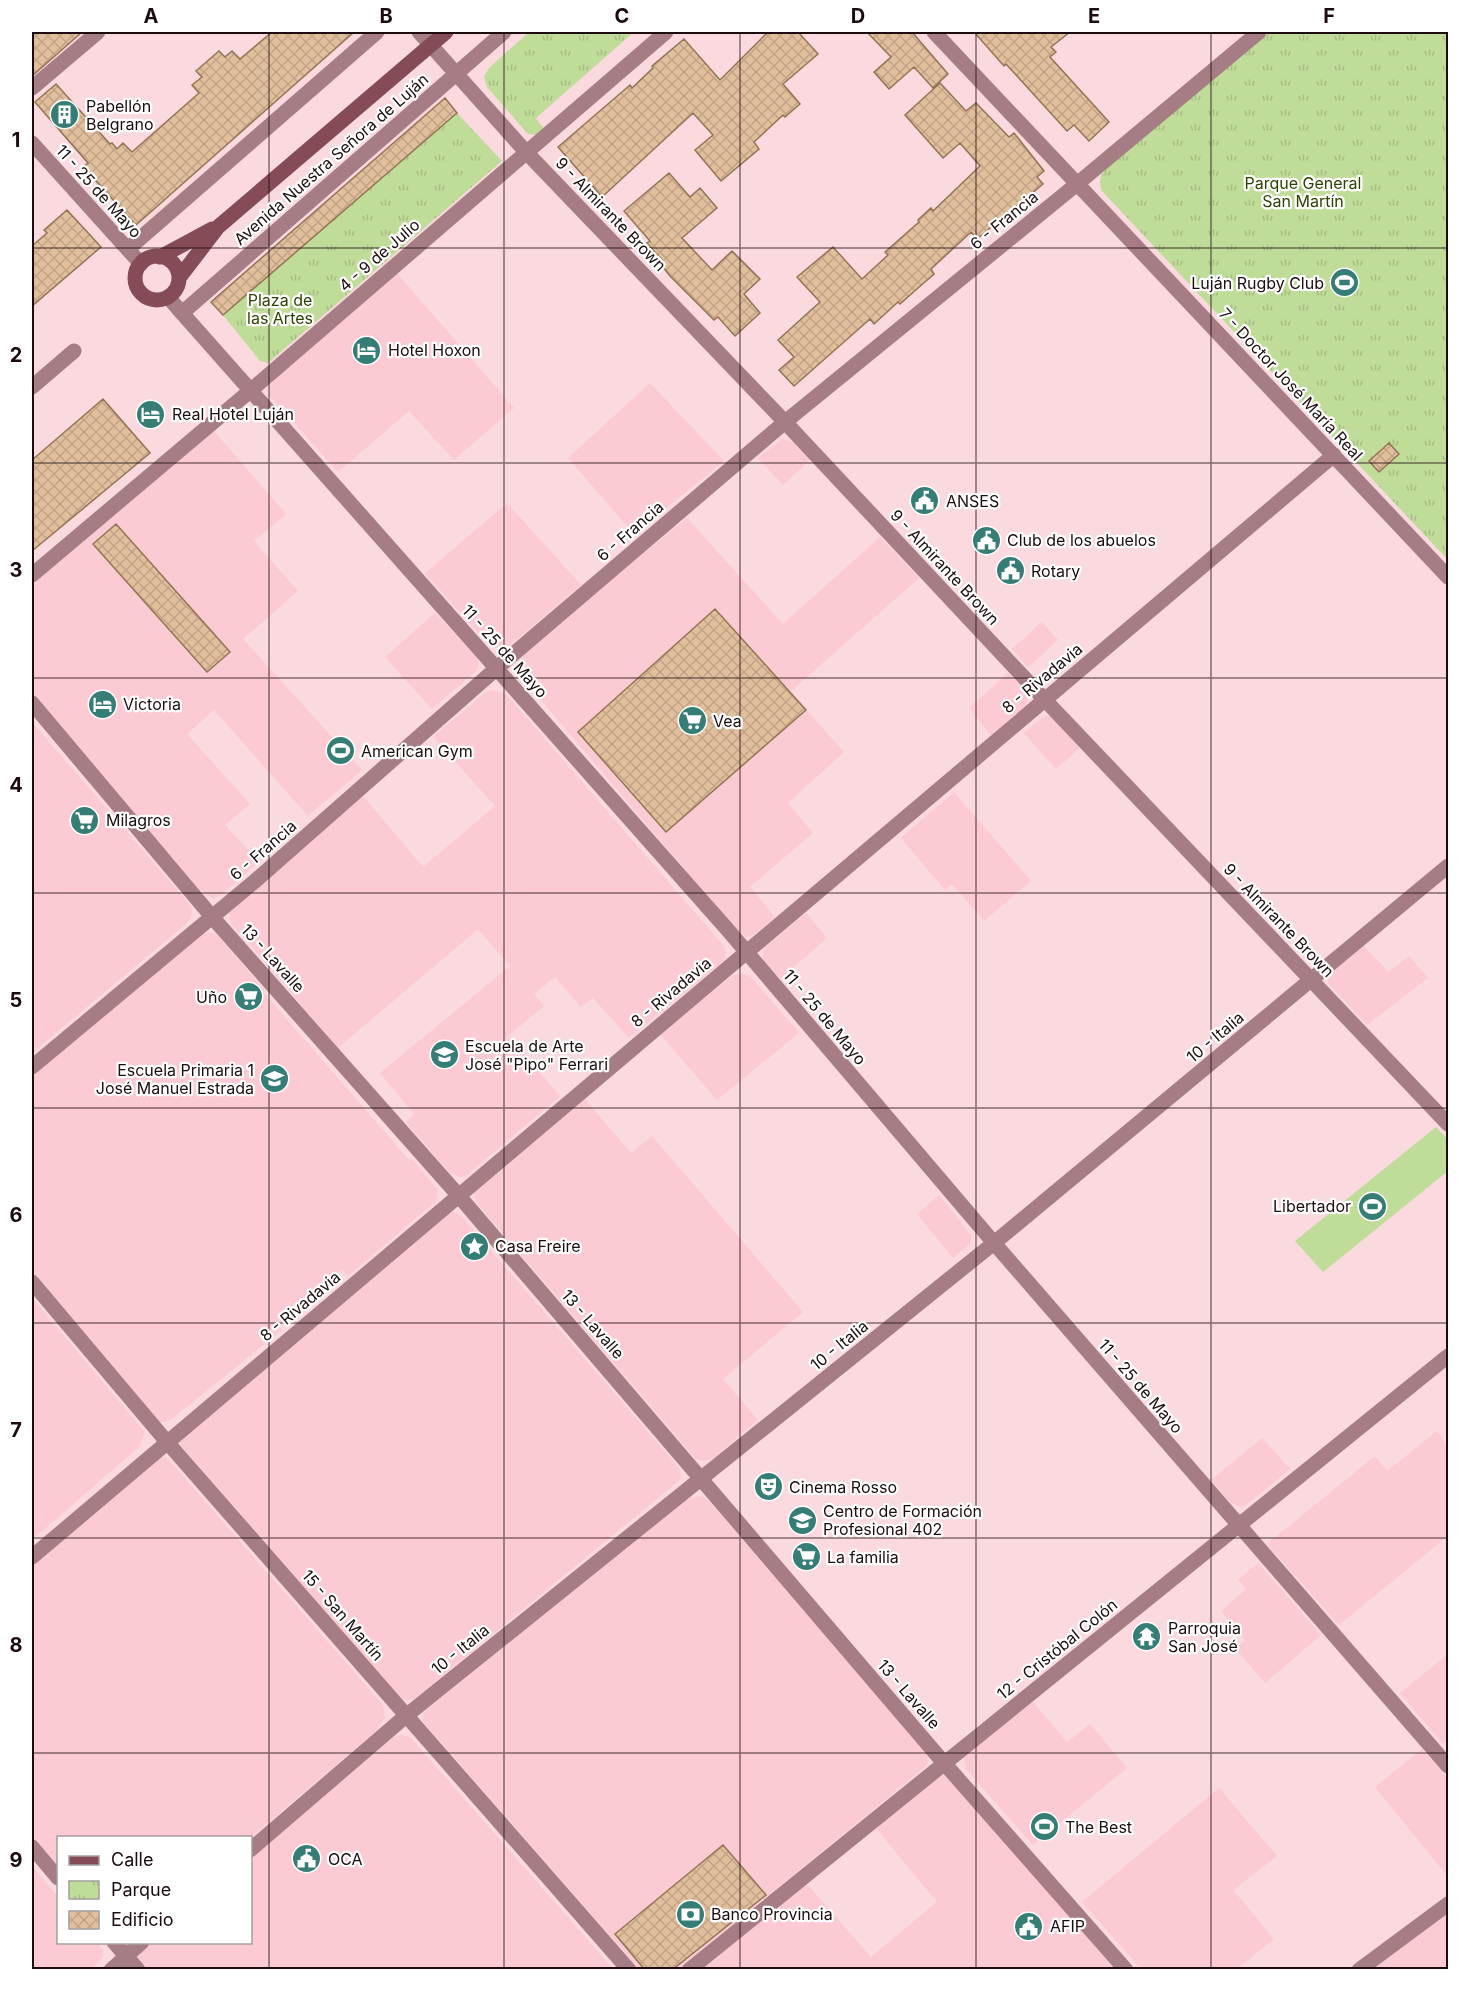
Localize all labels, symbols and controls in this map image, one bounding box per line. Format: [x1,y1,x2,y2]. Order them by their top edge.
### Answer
text: A [144,4,159,28]
text: B [379,4,393,28]
text: C [615,4,629,28]
text: D [851,4,865,28]
text: E [1088,4,1100,28]
text: F [1323,4,1335,28]
street label: Avenida Nuestra Señora de Luján [230,69,432,249]
place label: Pabellón Belgrano [86,96,154,134]
building icon: Pabellón Belgrano [49,99,81,131]
text: 1 [12,128,20,152]
street label: 11 - 25 de Mayo [52,140,146,242]
street label: 9 - Almirante Brown [552,153,670,275]
park label: Parque General San Martín [1245,173,1361,211]
street label: 6 - Francia [966,187,1042,253]
street label: 4 - 9 de Julio [334,214,424,296]
sports icon: Luján Rugby Club [1329,267,1361,299]
place label: Luján Rugby Club [1191,273,1324,293]
park label: Plaza de las Artes [247,290,313,328]
street label: 7 - Doctor José María Real [1215,304,1367,464]
hotel icon: Hotel Hoxon [351,334,383,366]
place label: Hotel Hoxon [388,340,481,360]
text: 2 [10,343,22,367]
hotel icon: Real Hotel Luján [135,398,167,430]
place label: Real Hotel Luján [172,404,294,424]
public building icon: ANSES [909,485,941,517]
place label: ANSES [946,491,999,511]
street label: 6 - Francia [593,497,667,565]
street label: 9 - Almirante Brown [886,505,1004,629]
public building icon: Club de los abuelos [970,524,1002,556]
place label: Club de los abuelos [1007,530,1156,550]
public building icon: Rotary [994,555,1026,587]
text: 3 [10,558,22,582]
place label: Rotary [1031,561,1080,581]
street label: 11 - 25 de Mayo [458,600,552,702]
street label: 8 - Rivadavia [998,639,1086,717]
hotel icon: Victoria [86,688,118,720]
place label: Victoria [123,694,181,714]
supermarket icon: Vea [676,705,708,737]
place label: Vea [713,711,742,731]
sports icon: American Gym [324,735,356,767]
place label: American Gym [361,741,473,761]
text: 4 [9,773,23,797]
supermarket icon: Milagros [69,804,101,836]
place label: Milagros [106,810,171,830]
street label: 6 - Francia [226,816,300,884]
street label: 9 - Almirante Brown [1220,859,1338,981]
street label: 13 - Lavalle [237,920,309,996]
street label: 8 - Rivadavia [627,953,715,1031]
street label: 11 - 25 de Mayo [779,965,871,1069]
supermarket icon: Uño [232,981,264,1013]
place label: Uño [196,987,227,1007]
text: 5 [10,988,22,1012]
street label: 10 - Italia [1182,1007,1248,1067]
place label: Escuela de Arte José "Pipo" Ferrari [465,1036,608,1074]
school or university icon: Escuela de Arte José "Pipo" Ferrari [428,1039,460,1071]
place label: Escuela Primaria 1 José Manuel Estrada [96,1060,254,1098]
school or university icon: Escuela Primaria 1 José Manuel Estrada [259,1063,291,1095]
sports icon: Libertador [1356,1190,1388,1222]
place label: Libertador [1273,1196,1351,1216]
text: 6 [10,1203,23,1227]
place icon: Casa Freire [458,1230,490,1262]
place label: Casa Freire [495,1236,581,1256]
street label: 8 - Rivadavia [256,1267,344,1345]
street label: 13 - Lavalle [557,1285,629,1363]
street label: 10 - Italia [806,1316,872,1374]
street label: 11 - 25 de Mayo [1095,1335,1187,1437]
text: 7 [10,1418,22,1442]
theatre icon: Cinema Rosso [752,1471,784,1503]
place label: Cinema Rosso [789,1477,897,1497]
place label: Centro de Formación Profesional 402 [823,1501,982,1539]
school or university icon: Centro de Formación Profesional 402 [786,1504,818,1536]
supermarket icon: La familia [790,1541,822,1573]
place label: La familia [827,1547,899,1567]
street label: 15 - San Martín [298,1565,388,1665]
street label: 12 - Cristóbal Colón [993,1594,1121,1704]
place label: Parroquia San José [1168,1618,1241,1656]
street label: 10 - Italia [427,1620,493,1678]
temple icon: Parroquia San José [1131,1621,1163,1653]
text: 8 [9,1633,23,1657]
street label: 13 - Lavalle [873,1655,945,1733]
sports icon: The Best [1028,1811,1060,1843]
place label: The Best [1065,1817,1132,1837]
legend [57,1836,252,1944]
public building icon: OCA [291,1843,323,1875]
text: 9 [10,1848,23,1872]
text: Calle [111,1849,153,1870]
place label: OCA [328,1849,363,1869]
text: Parque [111,1879,171,1900]
bank icon: Banco Provincia [674,1898,706,1930]
place label: Banco Provincia [711,1904,833,1924]
text: Edificio [111,1909,174,1930]
public building icon: AFIP [1013,1910,1045,1942]
place label: AFIP [1050,1916,1085,1936]

